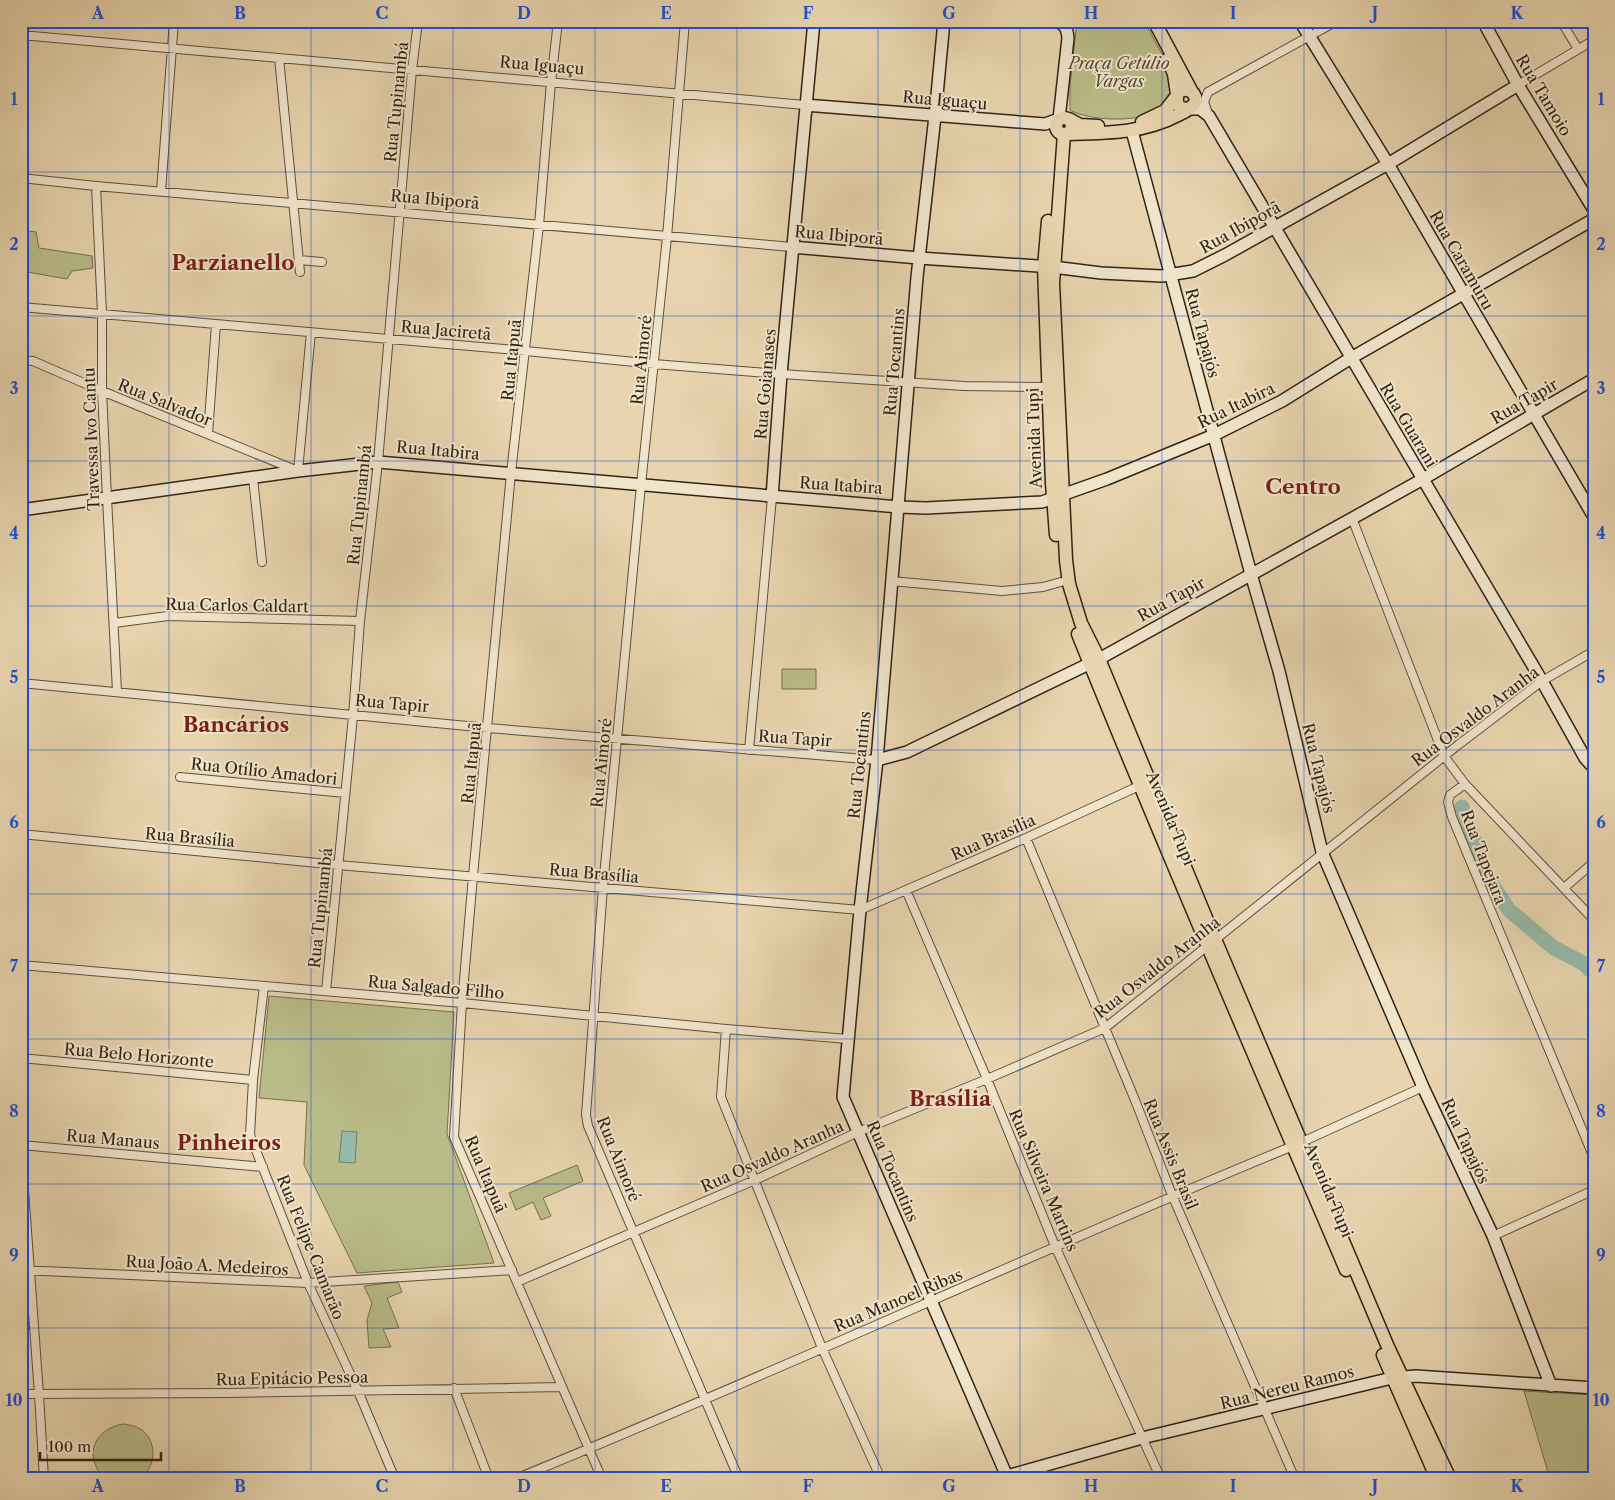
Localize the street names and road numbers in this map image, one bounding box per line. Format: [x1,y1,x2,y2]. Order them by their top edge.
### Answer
street label: Rua Tupinambá [380,40,412,163]
street label: Rua Tamoio [1512,50,1576,140]
street label: Rua Iguaçu [499,51,585,79]
street label: Rua Iguaçu [902,86,988,114]
street label: Rua Ibiporã [390,185,481,213]
street label: Rua Ibiporã [1196,196,1284,257]
street label: Rua Caramuru [1426,207,1499,313]
street label: Rua Ibiporã [794,221,885,249]
street label: Rua Tapajós [1181,286,1225,380]
street label: Rua Tocantins [879,307,909,417]
street label: Rua Aimoré [626,314,656,406]
street label: Rua Jaciretã [400,316,493,344]
street label: Rua Itapuã [497,318,525,402]
street label: Rua Goianases [750,328,780,440]
street label: Travessa Ivo Cantu [78,367,103,511]
street label: Rua Salvador [115,374,215,430]
street label: Rua Tapir [1487,374,1561,428]
street label: Rua Itabira [1194,377,1278,432]
street label: Rua Guarani [1376,379,1442,471]
street label: Avenida Tupi [1022,387,1046,490]
street label: Rua Itabira [396,436,481,464]
street label: Rua Tupinambá [343,443,375,566]
street label: Rua Itabira [799,472,884,498]
street label: Rua Tapir [1134,572,1208,626]
street label: Rua Carlos Caldart [165,594,309,616]
street label: Rua Osvaldo Aranha [1407,661,1543,770]
street label: Rua Tapir [354,690,430,716]
street label: Rua Tocantins [843,710,875,820]
street label: Rua Aimoré [586,717,616,809]
street label: Rua Itapuã [457,721,485,805]
street label: Rua Tapajós [1298,721,1340,815]
street label: Rua Tapir [757,725,833,751]
street label: Rua Otílio Amadori [190,753,338,789]
street label: Avenida Tupi [1142,767,1200,868]
street label: Rua Tapejara [1457,807,1511,908]
street label: Rua Brasília [948,809,1039,864]
street label: Rua Brasília [144,823,236,851]
street label: Rua Tupinambá [304,846,336,969]
street label: Rua Brasília [548,859,640,887]
street label: Rua Osvaldo Aranha [1090,911,1224,1022]
street label: Rua Salgado Filho [367,971,505,1003]
street label: Rua Belo Horizonte [63,1038,215,1072]
street label: Rua Assis Brasil [1140,1095,1202,1213]
street label: Rua Tapajós [1437,1095,1495,1187]
street label: Rua Silveira Martins [1005,1106,1083,1254]
street label: Rua Aimoré [593,1113,645,1205]
street label: Rua Osvaldo Aranha [697,1115,847,1197]
street label: Rua Tocantins [863,1117,923,1225]
street label: Rua Manaus [65,1125,161,1153]
street label: Rua Itapuã [461,1132,511,1216]
street label: Avenida Tupi [1300,1139,1358,1240]
street label: Rua Felipe Camarão [273,1172,349,1323]
street label: Rua João A. Medeiros [125,1251,289,1279]
street label: Rua Manoel Ribas [831,1264,965,1336]
street label: Rua Nereu Ramos [1218,1361,1356,1413]
street label: Rua Epitácio Pessoa [216,1367,369,1389]

